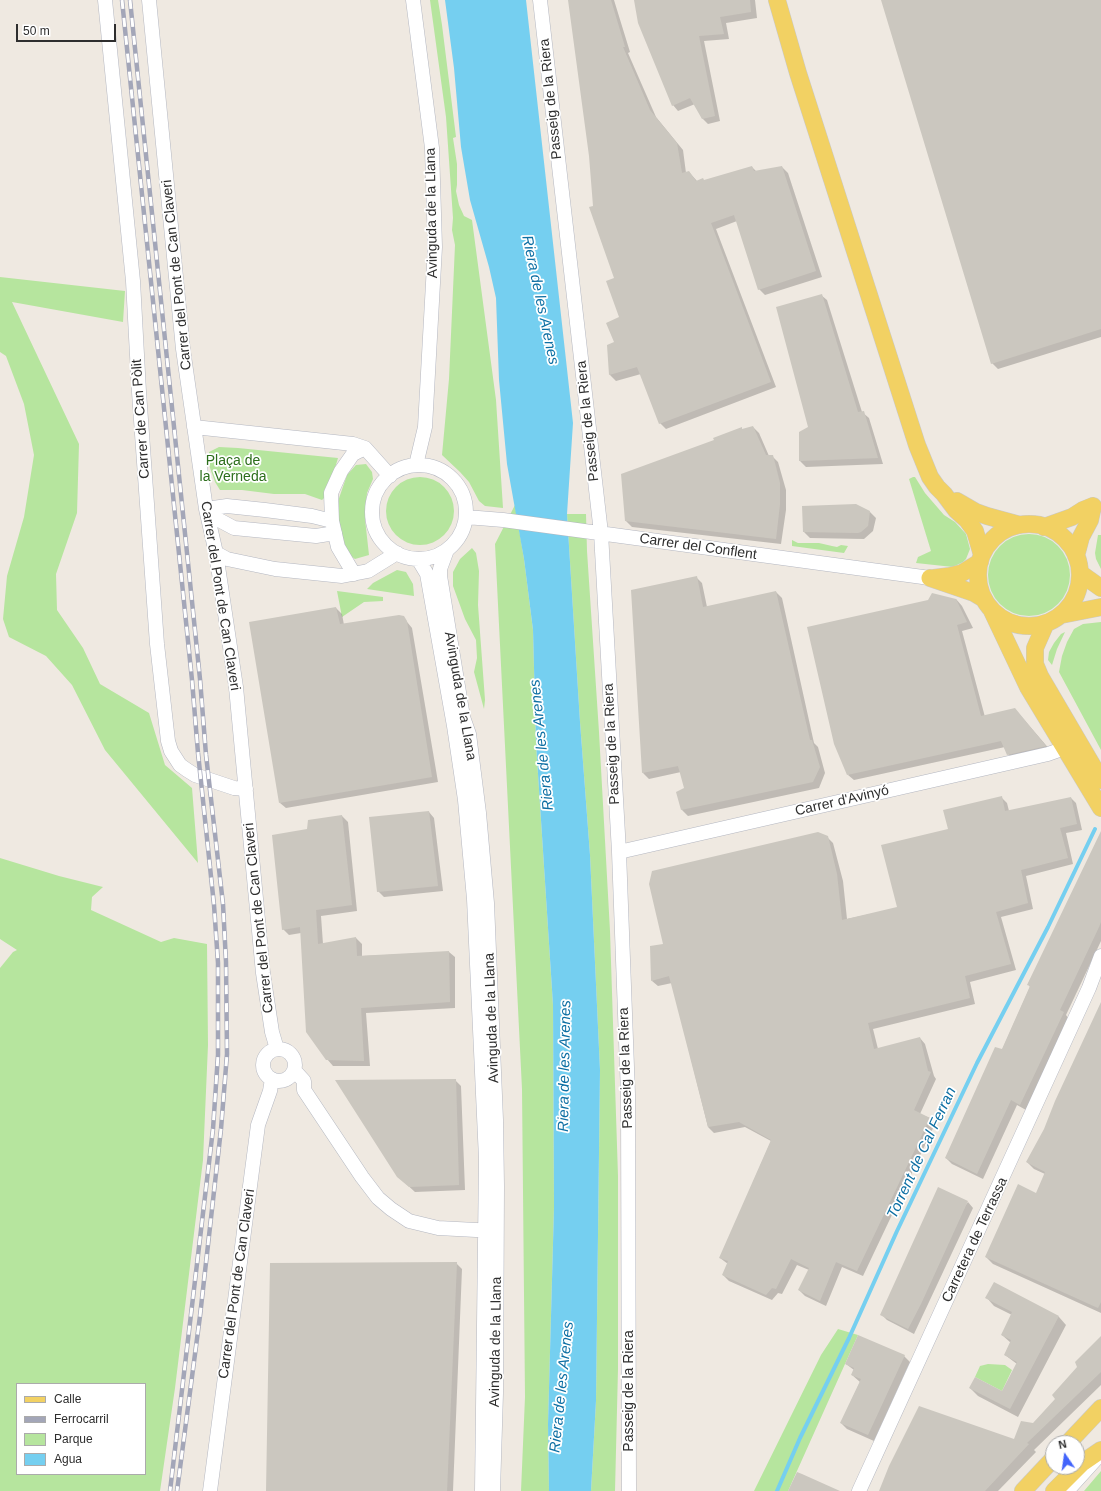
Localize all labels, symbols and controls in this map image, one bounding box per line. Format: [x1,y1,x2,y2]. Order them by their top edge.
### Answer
scale bar [18,16,118,42]
text: 50 m [23,24,50,38]
street label: Passeig de la Riera [536,38,566,160]
street label: Avinguda de la Llana [422,148,442,278]
street label: Carrer del Pont de Can Claveri [159,179,195,371]
water label: Riera de les Arenes [518,234,562,366]
street label: Carrer de Can Pòlit [128,359,154,479]
street label: Passeig de la Riera [573,360,603,482]
park label: Plaça de la Verneda [200,453,266,486]
street label: Carrer del Pont de Can Claveri [197,500,243,692]
street label: Carrer del Conflent [638,530,758,564]
street label: Avinguda de la Llana [440,630,480,762]
water label: Riera de les Arenes [526,679,558,811]
street label: Passeig de la Riera [600,683,624,805]
street label: Carrer d'Avinyó [793,782,891,820]
street label: Carrer del Pont de Can Claveri [241,822,277,1014]
street label: Avinguda de la Llana [481,952,503,1084]
water label: Riera de les Arenes [555,1000,575,1132]
street label: Passeig de la Riera [615,1007,637,1129]
water label: Torrent de Cal Ferran [884,1084,960,1222]
street label: Carretera de Terrassa [939,1175,1011,1305]
street label: Carrer del Pont de Can Claveri [215,1188,259,1380]
street label: Avinguda de la Llana [486,1277,506,1407]
water label: Riera de les Arenes [546,1321,578,1453]
street label: Passeig de la Riera [621,1330,637,1452]
legend [16,1383,146,1475]
text: Calle [54,1392,81,1406]
text: Ferrocarril [54,1412,109,1426]
text: Parque [54,1432,93,1446]
north arrow [1045,1435,1085,1475]
text: N [1057,1438,1068,1451]
text: Agua [54,1452,82,1466]

